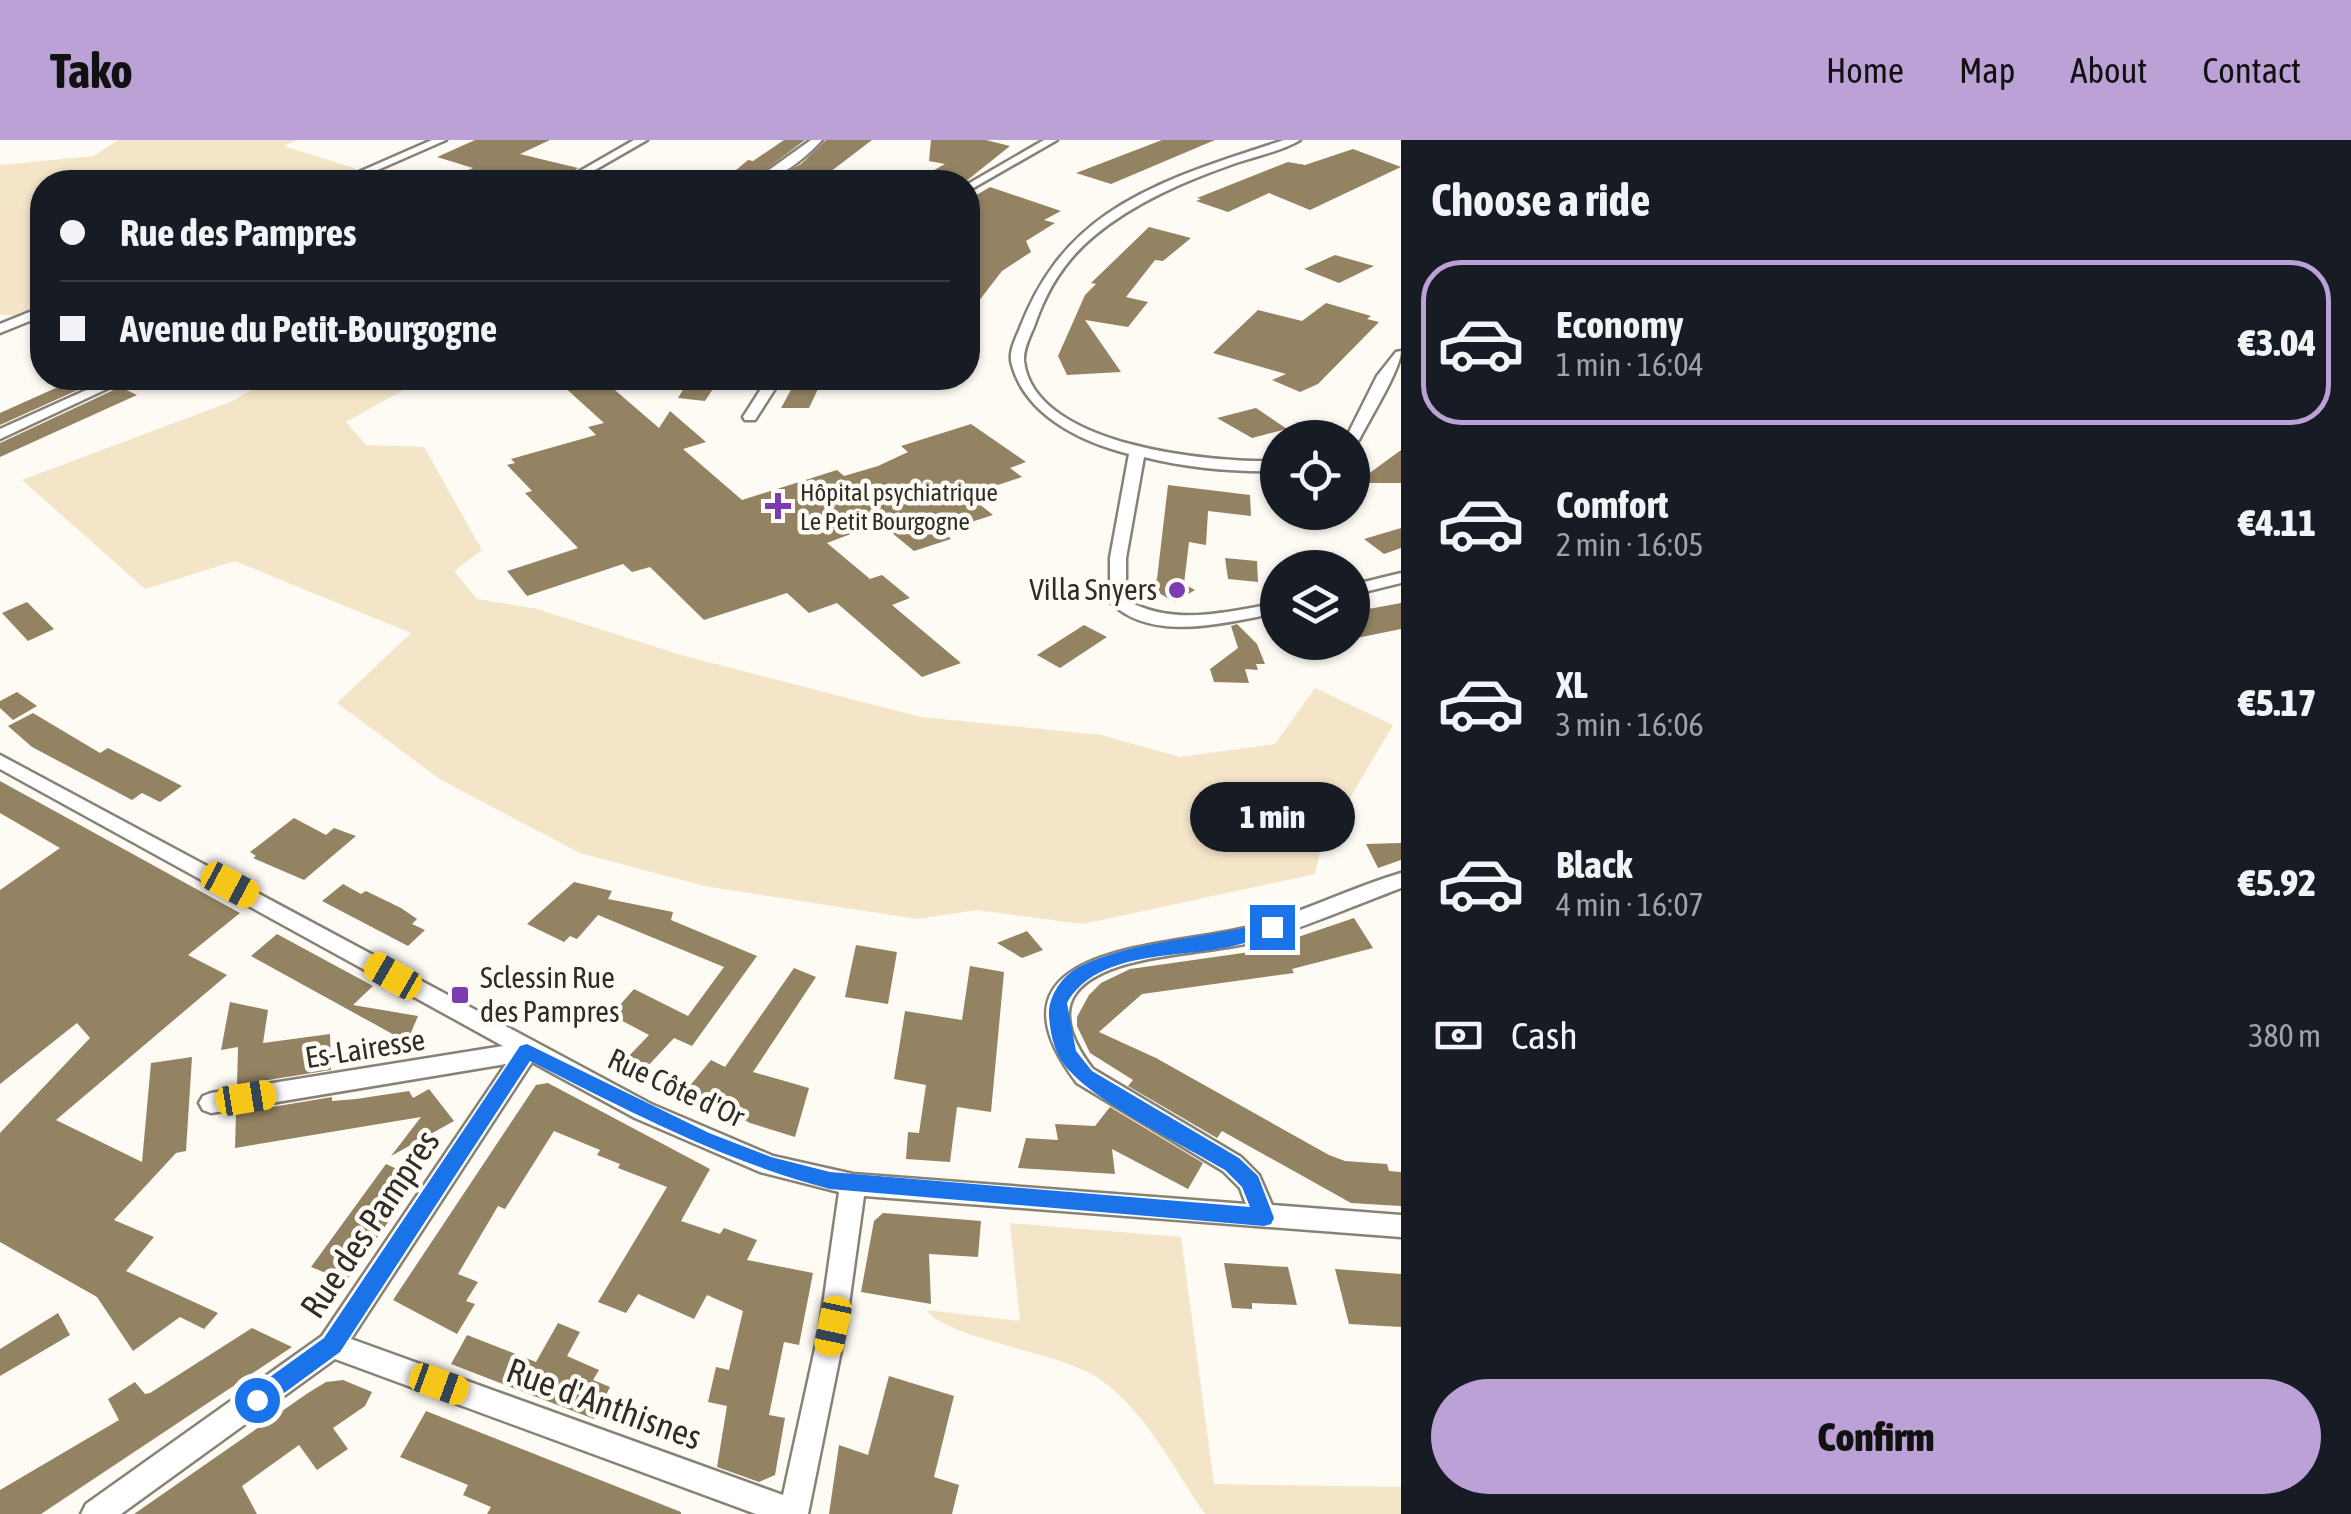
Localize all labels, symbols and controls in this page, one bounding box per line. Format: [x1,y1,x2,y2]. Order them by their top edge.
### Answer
text: Tako [50,43,133,98]
text: Home [1826,50,1904,90]
text: Map [1959,50,2015,90]
text: About [2070,50,2147,90]
text: Contact [2202,50,2301,90]
text: Choose a ride [1431,174,1650,226]
text: Rue des Pampres [120,211,356,254]
icon: car [1436,298,1526,388]
text: Economy [1556,303,1683,346]
text: Avenue du Petit-Bourgogne [120,307,497,350]
text: €3.04 [2239,321,2316,364]
text: 1 min · 16:04 [1556,346,1703,383]
map controls [1260,420,1370,660]
button: locate [1260,420,1370,530]
place label: Hôpital psychiatrique Le Petit Bourgogne [800,478,998,535]
icon: car [1436,478,1526,568]
text: Comfort [1556,483,1668,526]
marker: Hôpital psychiatrique Le Petit Bourgogne [765,493,791,519]
text: €4.11 [2239,501,2316,544]
text: 2 min · 16:05 [1556,526,1703,563]
button: layers [1260,550,1370,660]
place label: Villa Snyers [1029,572,1157,606]
marker: Villa Snyers [1166,579,1188,601]
icon: car [1436,658,1526,748]
text: XL [1556,663,1588,706]
text: €5.17 [2239,681,2316,724]
text: 3 min · 16:06 [1556,706,1703,743]
callout: 1 min [1190,782,1354,852]
text: 1 min [1240,798,1305,835]
icon: car [1436,838,1526,928]
text: Black [1556,843,1633,886]
car [196,858,264,912]
text: €5.92 [2239,861,2316,904]
text: 4 min · 16:07 [1556,886,1703,923]
route end [1250,905,1295,950]
car [360,948,426,1004]
place label: Sclessin Rue des Pampres [480,960,619,1028]
marker: Sclessin Rue des Pampres [449,984,471,1006]
icon: cash [1431,1008,1486,1063]
text: Cash [1511,1014,1578,1057]
text: 380 m [2248,1017,2321,1054]
street label: Es-Lairesse [303,1022,427,1074]
street label: Rue Côte d'Or [603,1041,751,1134]
car [214,1078,278,1118]
street label: Rue des Pampres [292,1122,447,1325]
car [812,1294,854,1358]
street label: Rue d'Anthisnes [502,1349,707,1457]
car [406,1360,472,1408]
route start [235,1378,280,1423]
button: Confirm [1431,1379,2321,1494]

